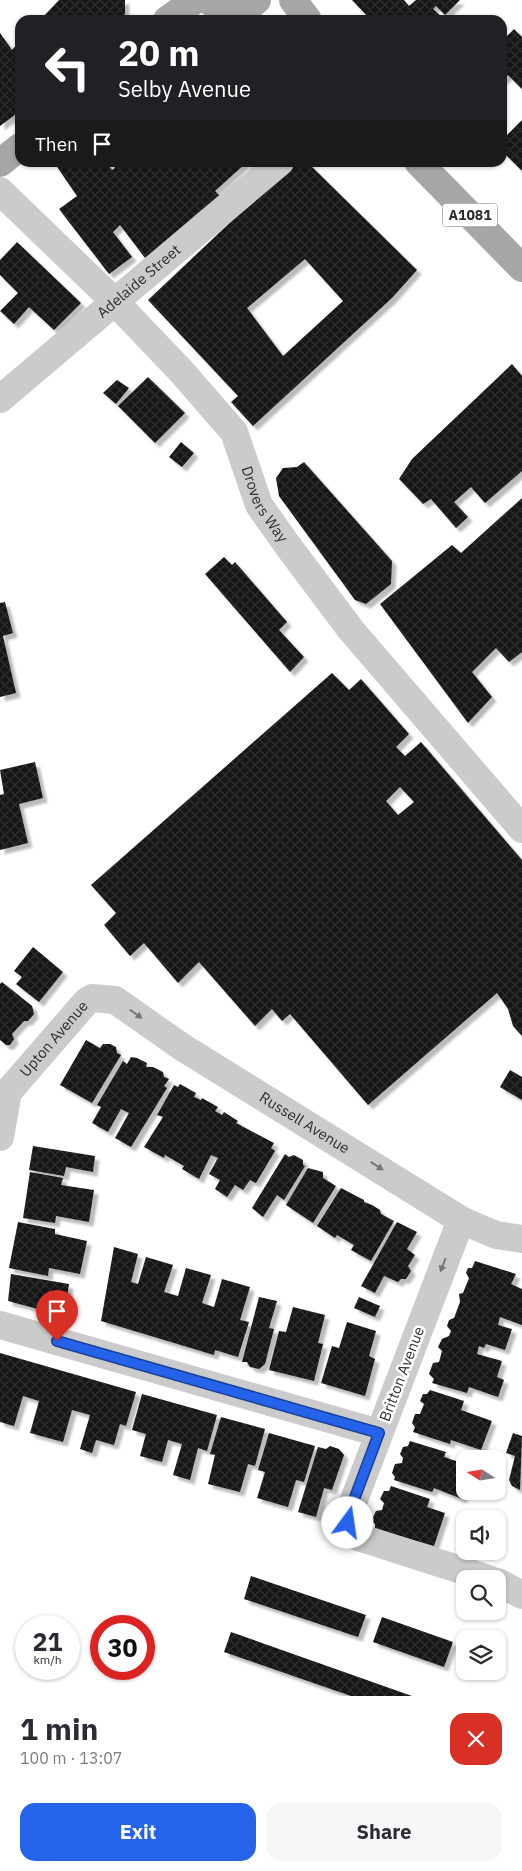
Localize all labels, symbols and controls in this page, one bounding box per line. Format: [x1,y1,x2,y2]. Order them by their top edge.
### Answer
text: 20 m [118,30,200,76]
icon: left [35,35,100,100]
text: Selby Avenue [118,74,251,103]
icon: arrive [88,130,116,158]
text: Then [35,132,78,156]
road number: A1081 [442,204,498,226]
street label: Adelaide Street [93,240,184,322]
street label: Drovers Way [237,463,293,546]
street label: Upton Avenue [15,997,92,1081]
one-way arrow [129,1009,143,1019]
street label: Russell Avenue [256,1087,353,1158]
one-way arrow [371,1161,384,1171]
one-way arrow [439,1258,447,1272]
pin [36,1290,78,1341]
icon: arrive [43,1297,71,1325]
street label: Britton Avenue [375,1324,428,1424]
north arrow [456,1450,506,1500]
map controls [456,1450,506,1680]
position arrow [321,1496,373,1548]
button: sound [456,1510,506,1560]
button: search [456,1570,506,1620]
speed limit sign: 30 [90,1615,155,1680]
text: 21 [32,1625,63,1658]
button: layers [456,1630,506,1680]
text: km/h [33,1652,62,1667]
text: 1 min [20,1709,98,1748]
button: close [450,1713,502,1765]
text: 100 m · 13:07 [20,1748,122,1768]
button: Exit [20,1803,256,1861]
button: Share [266,1803,502,1861]

